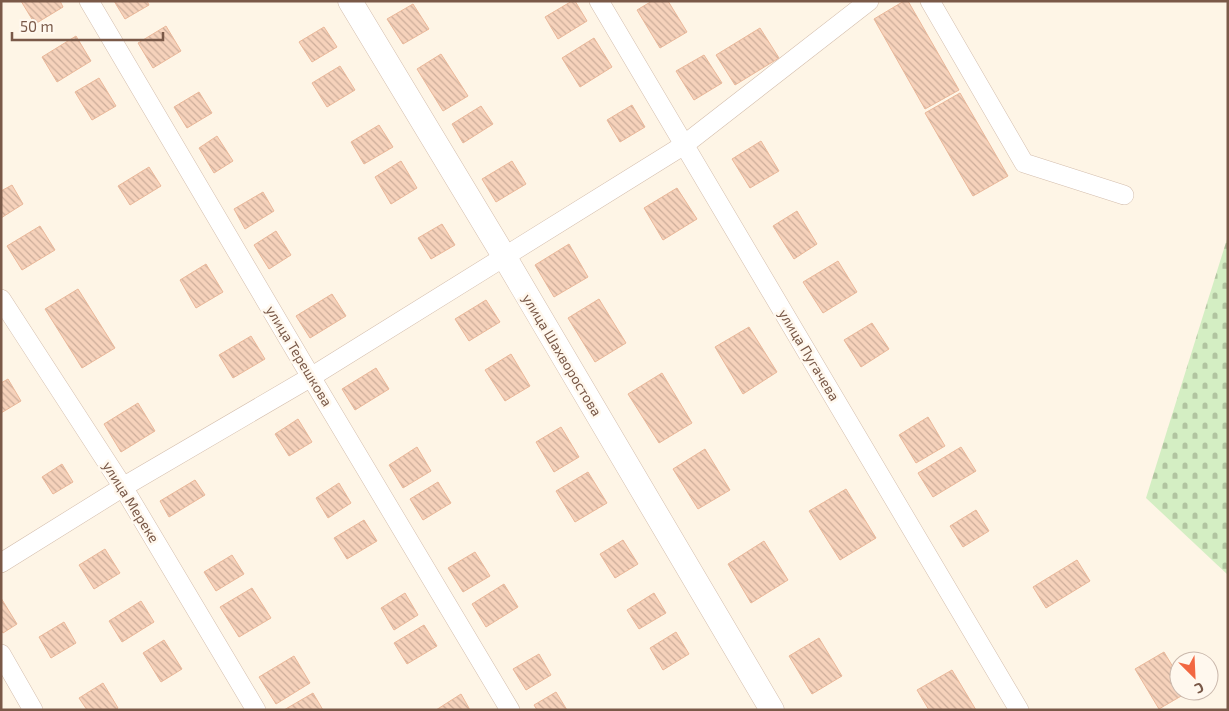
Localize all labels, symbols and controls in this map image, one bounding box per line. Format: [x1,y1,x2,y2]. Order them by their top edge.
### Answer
scale bar [12,10,164,42]
text: 50 m [20,17,54,35]
street label: улица Шахворостова [519,291,606,419]
street label: улица Терешкова [263,302,336,409]
street label: улица Пугачева [775,306,843,404]
street label: улица Мереке [100,458,163,546]
north arrow [1169,651,1219,701]
text: С [1192,679,1207,698]

